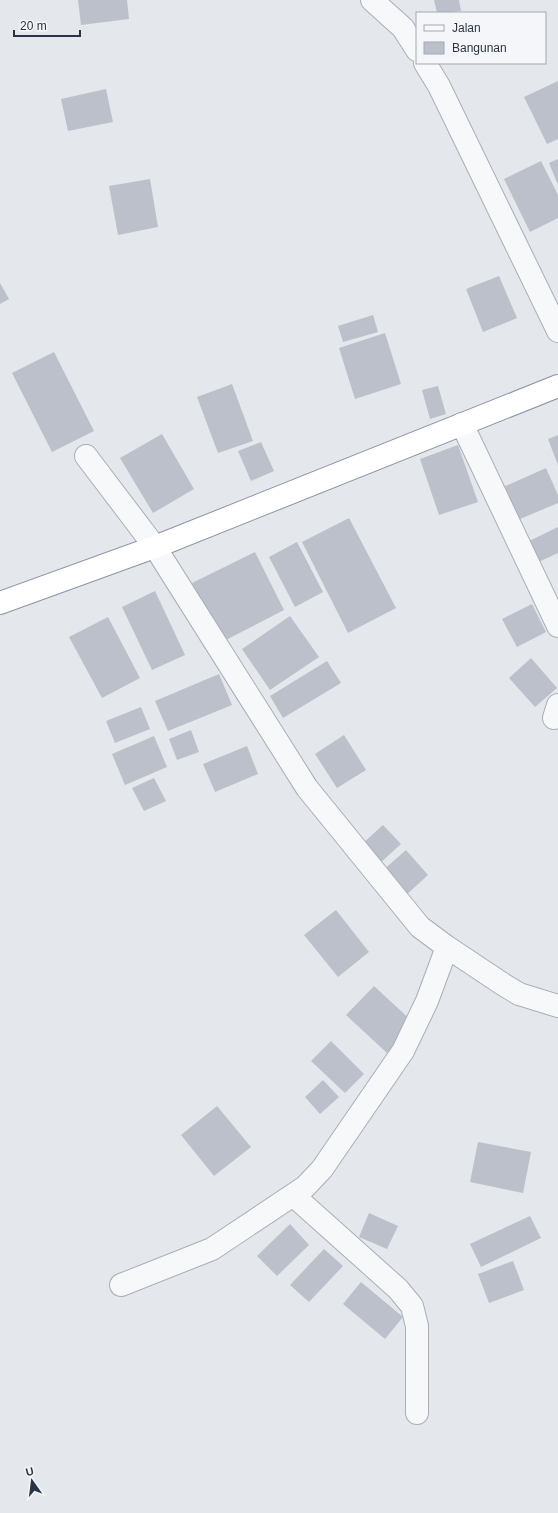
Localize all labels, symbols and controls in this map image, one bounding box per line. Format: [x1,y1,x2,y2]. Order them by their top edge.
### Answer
scale bar [14,12,80,38]
legend [416,12,546,64]
text: 20 m [20,19,47,33]
text: Jalan [452,21,481,35]
text: Bangunan [452,41,507,55]
north arrow [12,1461,52,1501]
text: U [24,1465,35,1478]

